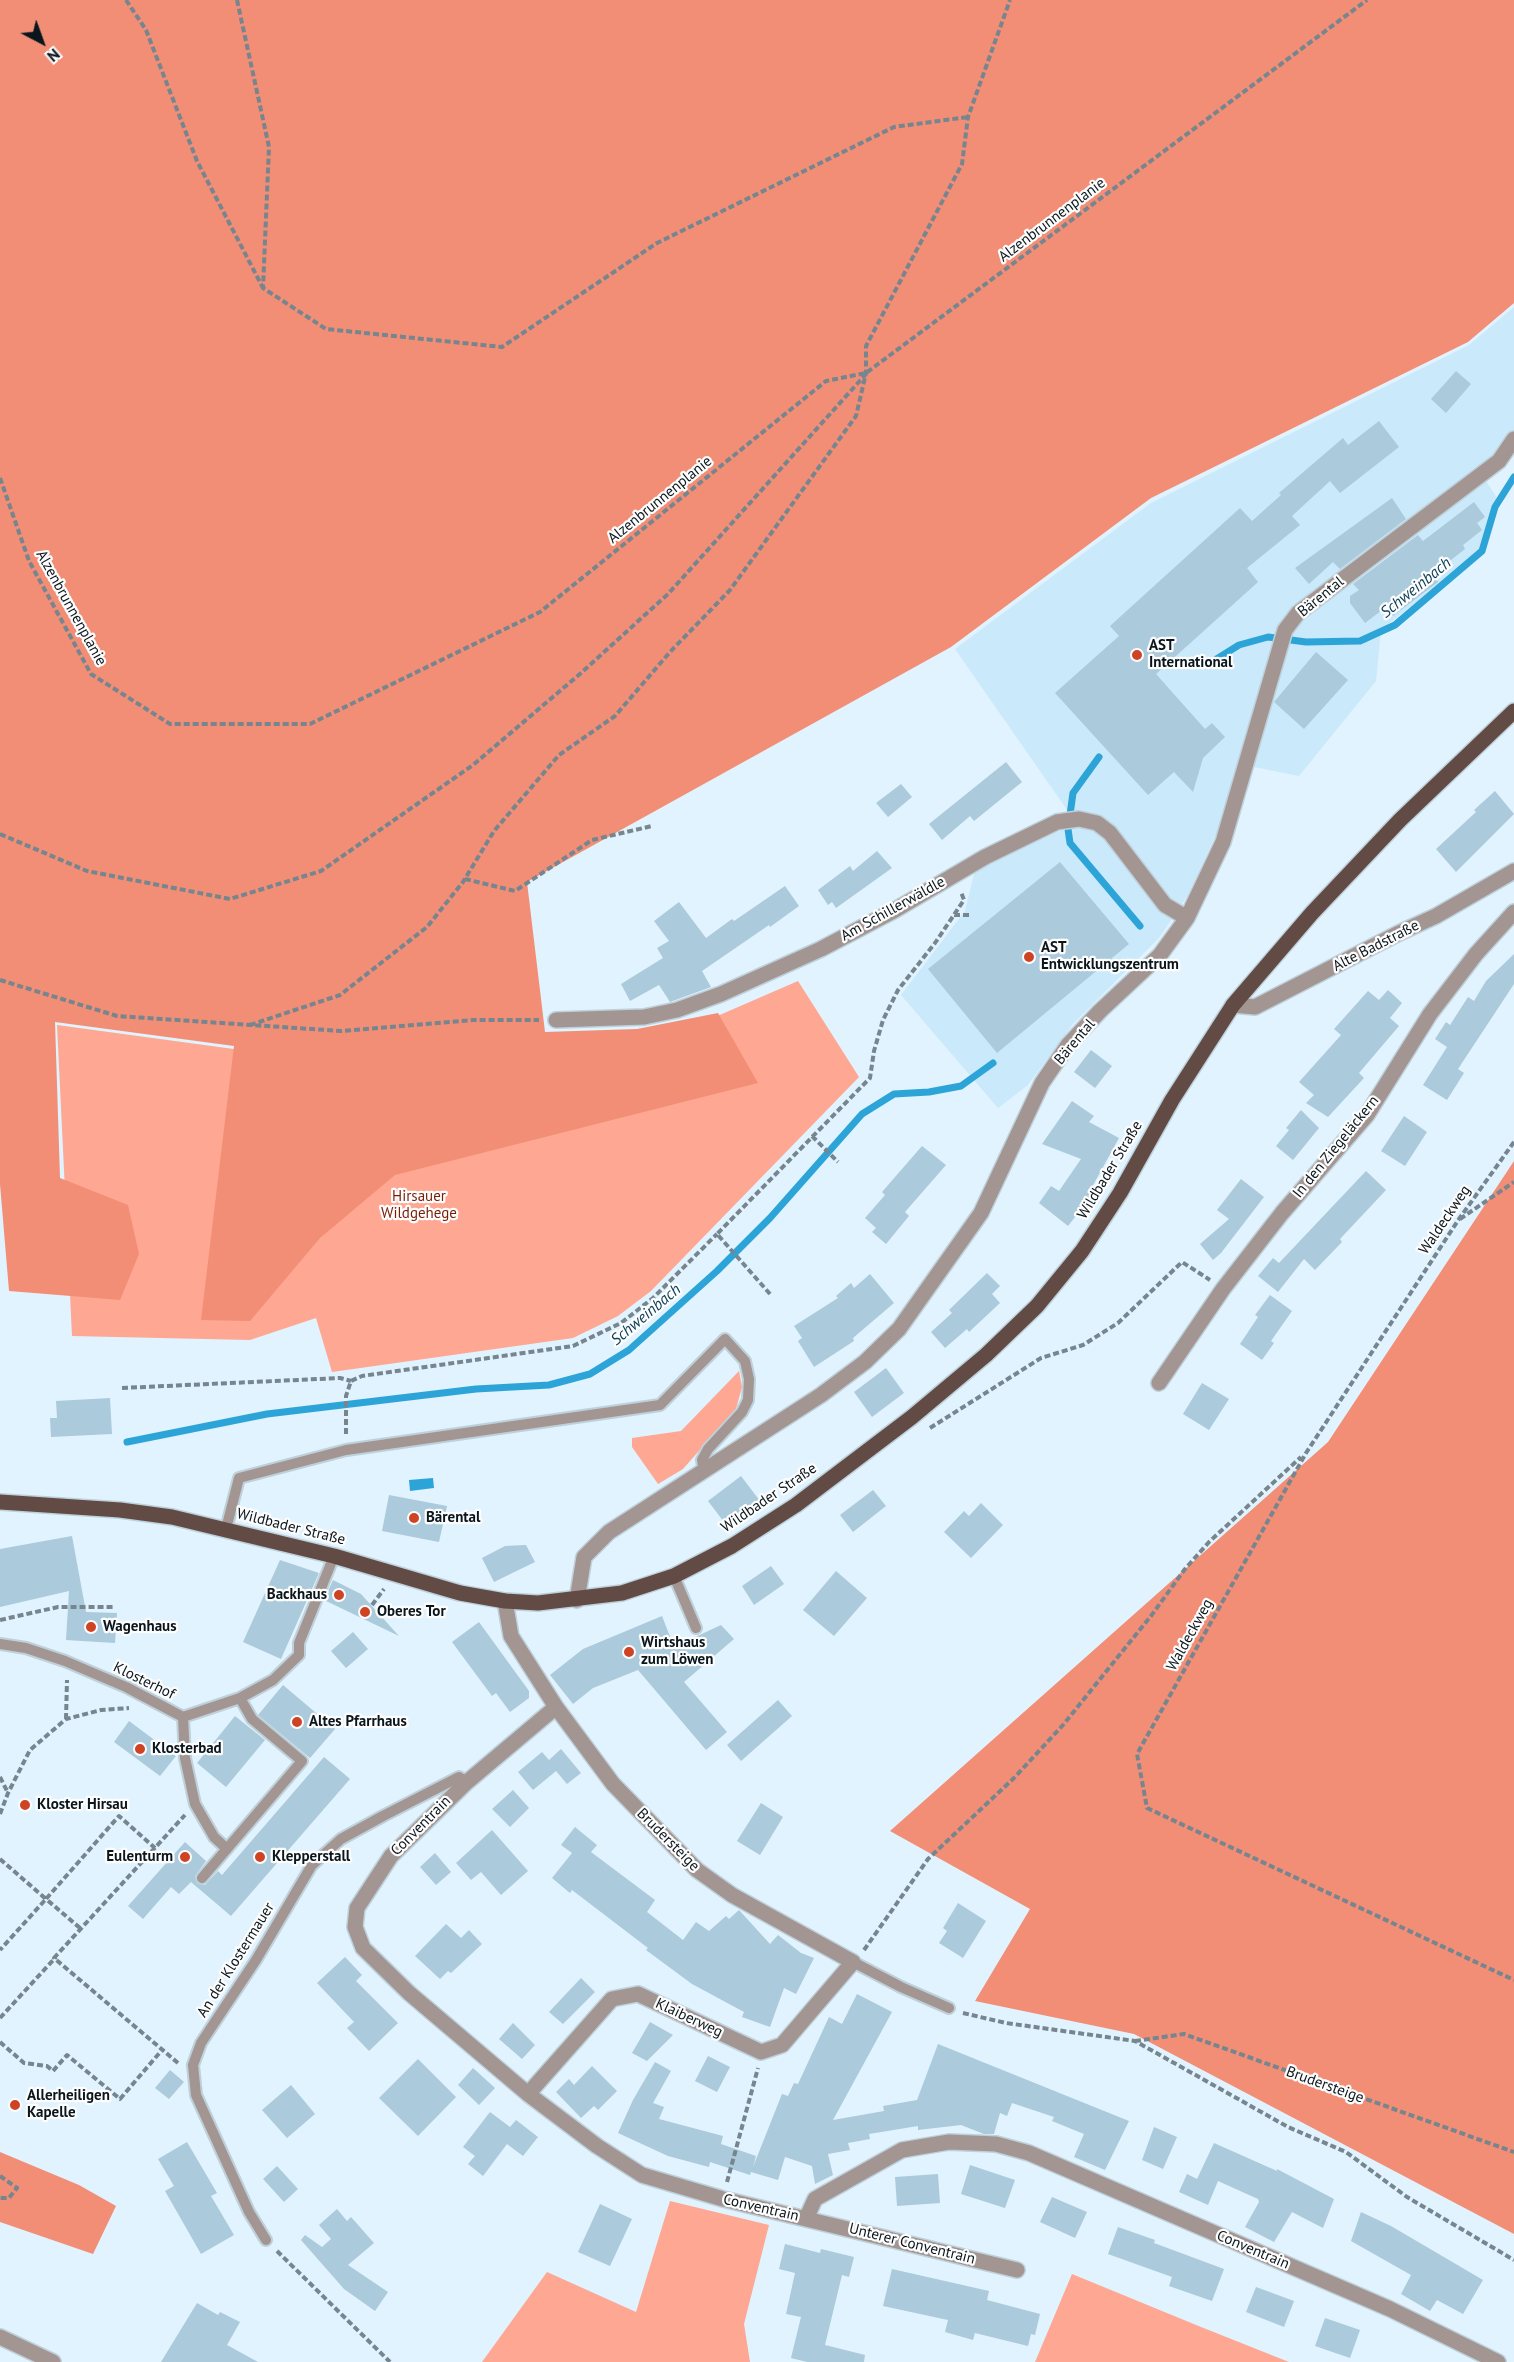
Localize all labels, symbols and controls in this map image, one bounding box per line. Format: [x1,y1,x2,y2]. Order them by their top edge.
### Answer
north arrow [12,12,72,72]
text: N [43,45,64,67]
street label: Alzenbrunnenplanie [995,174,1109,266]
street label: Alzenbrunnenplanie [604,452,716,548]
street label: Alzenbrunnenplanie [32,547,110,669]
water label: Schweinbach [1377,554,1455,622]
street label: Bärental [1294,573,1348,621]
place label: AST International [1149,637,1232,672]
marker: AST International [1130,648,1144,662]
street label: Am Schillerwäldle [838,873,948,945]
street label: Alte Badstraße [1330,917,1422,975]
place label: AST Entwicklungszentrum [1041,939,1179,974]
marker: AST Entwicklungszentrum [1022,950,1036,964]
street label: Bärental [1051,1016,1099,1068]
street label: In den Ziegeläckern [1289,1092,1383,1202]
street label: Wildbader Straße [1074,1118,1146,1222]
street label: Waldeckweg [1415,1182,1475,1258]
park label: Hirsauer Wildgehege [381,1188,457,1223]
water label: Schweinbach [607,1280,685,1350]
street label: Wildbader Straße [718,1459,820,1537]
street label: Wildbader Straße [235,1505,347,1549]
place label: Bärental [426,1509,480,1527]
marker: Bärental [407,1511,421,1525]
place label: Backhaus [267,1586,327,1604]
marker: Backhaus [332,1588,346,1602]
street label: Waldeckweg [1163,1596,1217,1674]
place label: Oberes Tor [377,1603,446,1621]
marker: Oberes Tor [358,1605,372,1619]
place label: Wagenhaus [103,1618,176,1636]
marker: Wagenhaus [84,1620,98,1634]
place label: Wirtshaus zum Löwen [641,1634,713,1669]
marker: Wirtshaus zum Löwen [622,1645,636,1659]
street label: Klosterhof [110,1658,178,1704]
place label: Altes Pfarrhaus [309,1713,407,1731]
marker: Altes Pfarrhaus [290,1715,304,1729]
place label: Klosterbad [152,1740,222,1758]
marker: Klosterbad [133,1742,147,1756]
street label: Conventrain [387,1792,455,1860]
place label: Kloster Hirsau [37,1796,128,1814]
marker: Kloster Hirsau [18,1798,32,1812]
street label: Brudersteige [633,1805,703,1875]
place label: Eulenturm [106,1848,173,1866]
place label: Klepperstall [272,1848,350,1866]
marker: Eulenturm [178,1850,192,1864]
marker: Klepperstall [253,1850,267,1864]
street label: An der Klostermauer [193,1899,279,2021]
street label: Klaiberweg [652,1995,726,2041]
street label: Brudersteige [1284,2063,1366,2107]
place label: Allerheiligen Kapelle [27,2087,110,2122]
marker: Allerheiligen Kapelle [8,2098,22,2112]
street label: Conventrain [721,2191,801,2225]
street label: Unterer Conventrain [847,2220,977,2268]
street label: Conventrain [1214,2227,1292,2273]

